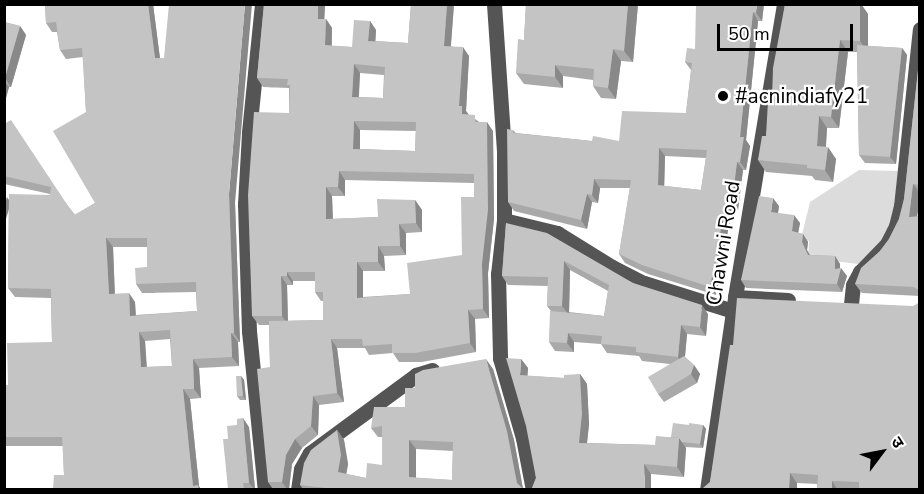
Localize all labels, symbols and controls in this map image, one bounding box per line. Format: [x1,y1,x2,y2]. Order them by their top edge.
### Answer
scale bar [720,12,856,50]
text: 50 m [728,22,770,46]
place label: #acnindiafy21 [735,83,868,109]
marker: #acnindiafy21 [716,89,730,103]
street label: Chawni Road [701,179,745,307]
north arrow [852,422,912,482]
text: उ [885,433,909,452]

